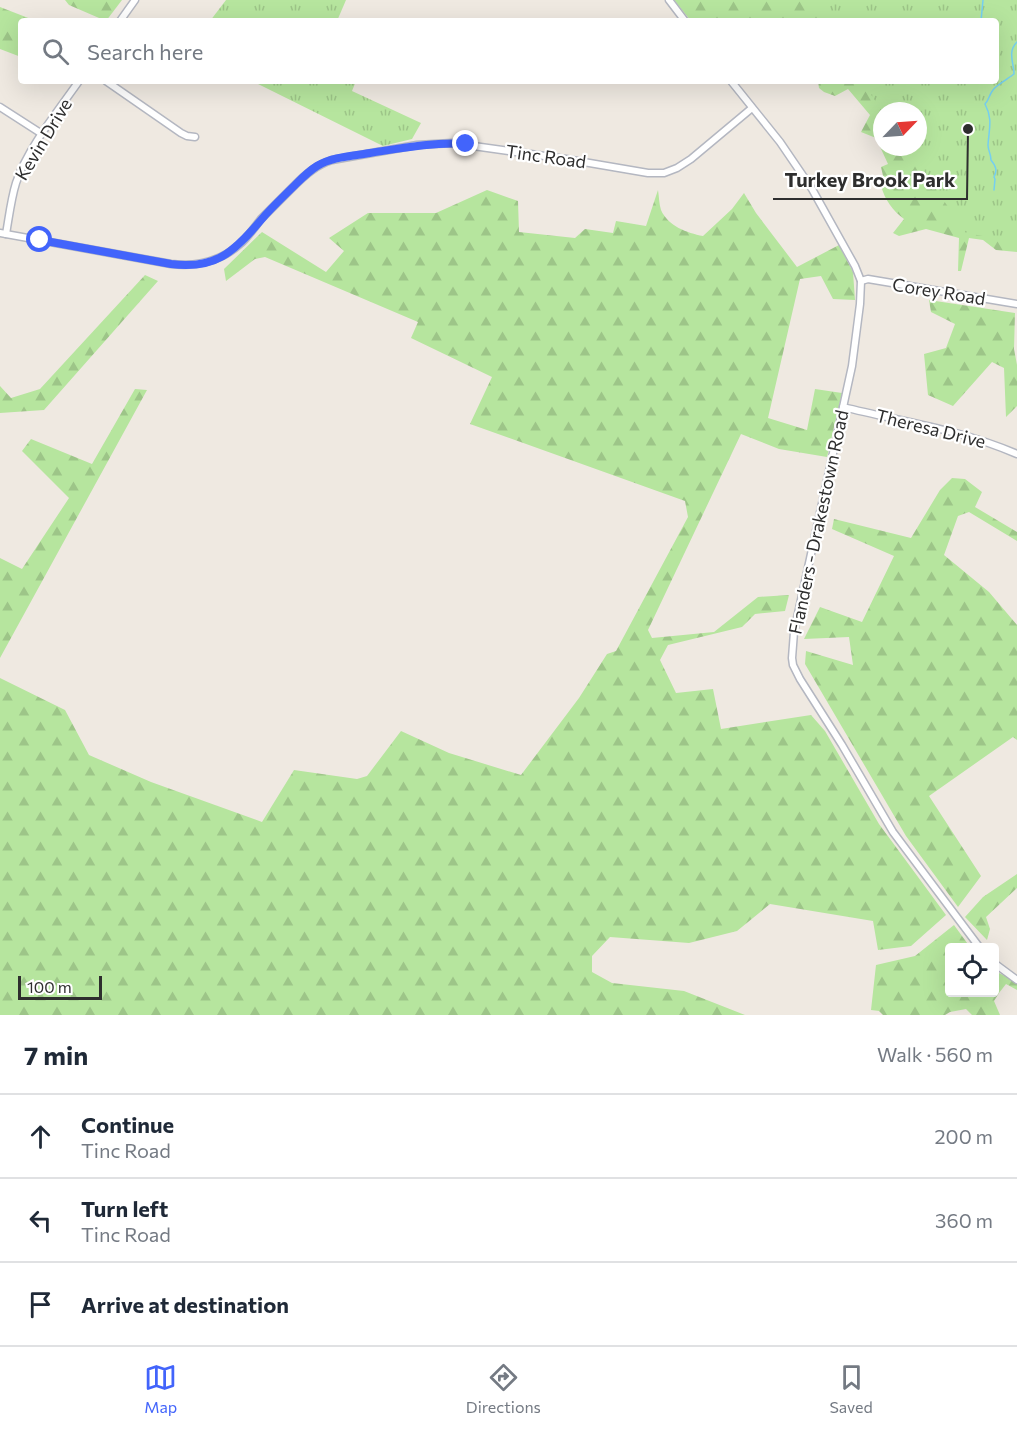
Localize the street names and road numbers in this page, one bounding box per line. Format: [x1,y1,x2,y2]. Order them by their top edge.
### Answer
street label: Kevin Drive [10,94,76,184]
street label: Tinc Road [504,139,588,173]
street label: Corey Road [891,273,987,309]
street label: Theresa Drive [874,404,988,452]
street label: Flanders - Drakestown Road [783,408,853,636]

